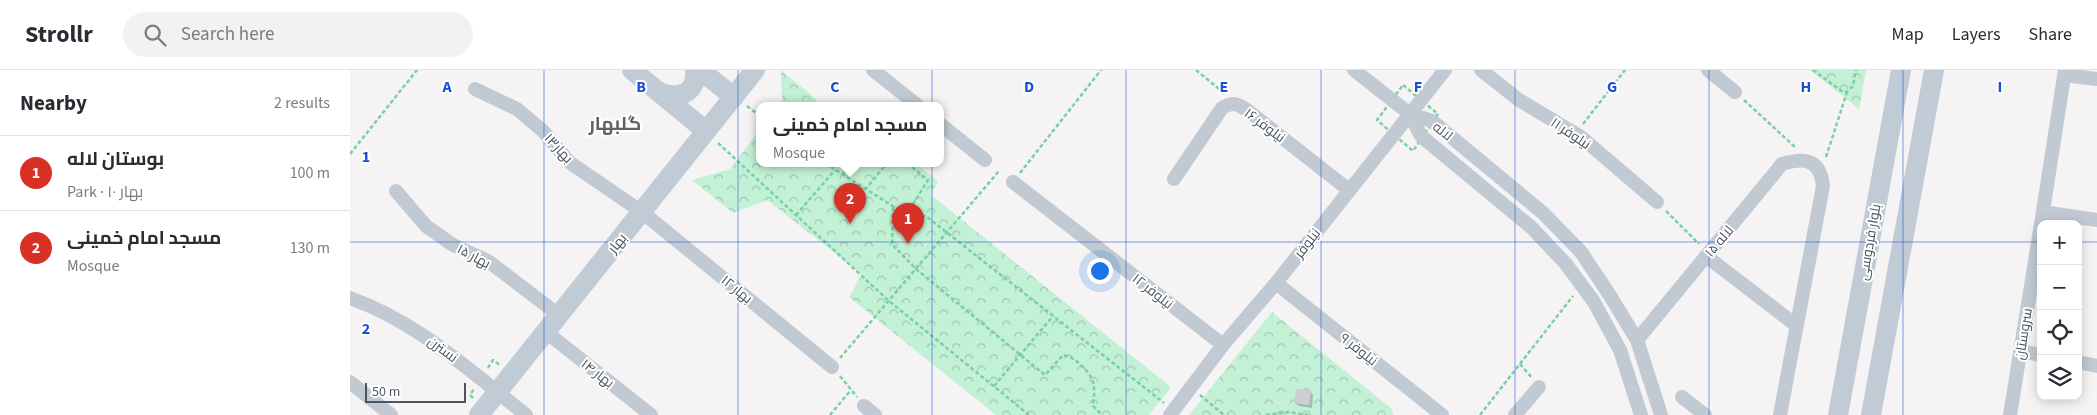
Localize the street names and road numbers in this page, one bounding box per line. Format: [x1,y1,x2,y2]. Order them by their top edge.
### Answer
street label: نیلوفر ۱۶ [1240,104,1289,148]
street label: نیلوفر ۱۱ [1546,113,1594,155]
street label: لاله [1428,117,1457,146]
street label: بهار۱۳ [539,129,577,168]
street label: بلوار فردوسی [1853,202,1887,282]
street label: لاله ۱۵ [1701,222,1739,262]
street label: نیلوفر [1289,224,1326,264]
street label: بهار [603,229,632,259]
street label: بهار ۱۵ [453,240,494,274]
street label: نیلوفر ۱۲ [1128,269,1177,314]
street label: بهار ۱۲ [716,271,756,309]
street label: سروستان [2010,307,2038,362]
street label: نیلوفر ۹ [1335,329,1381,371]
street label: نسترن [423,332,462,368]
street label: بهار ۱۴ [577,354,618,393]

